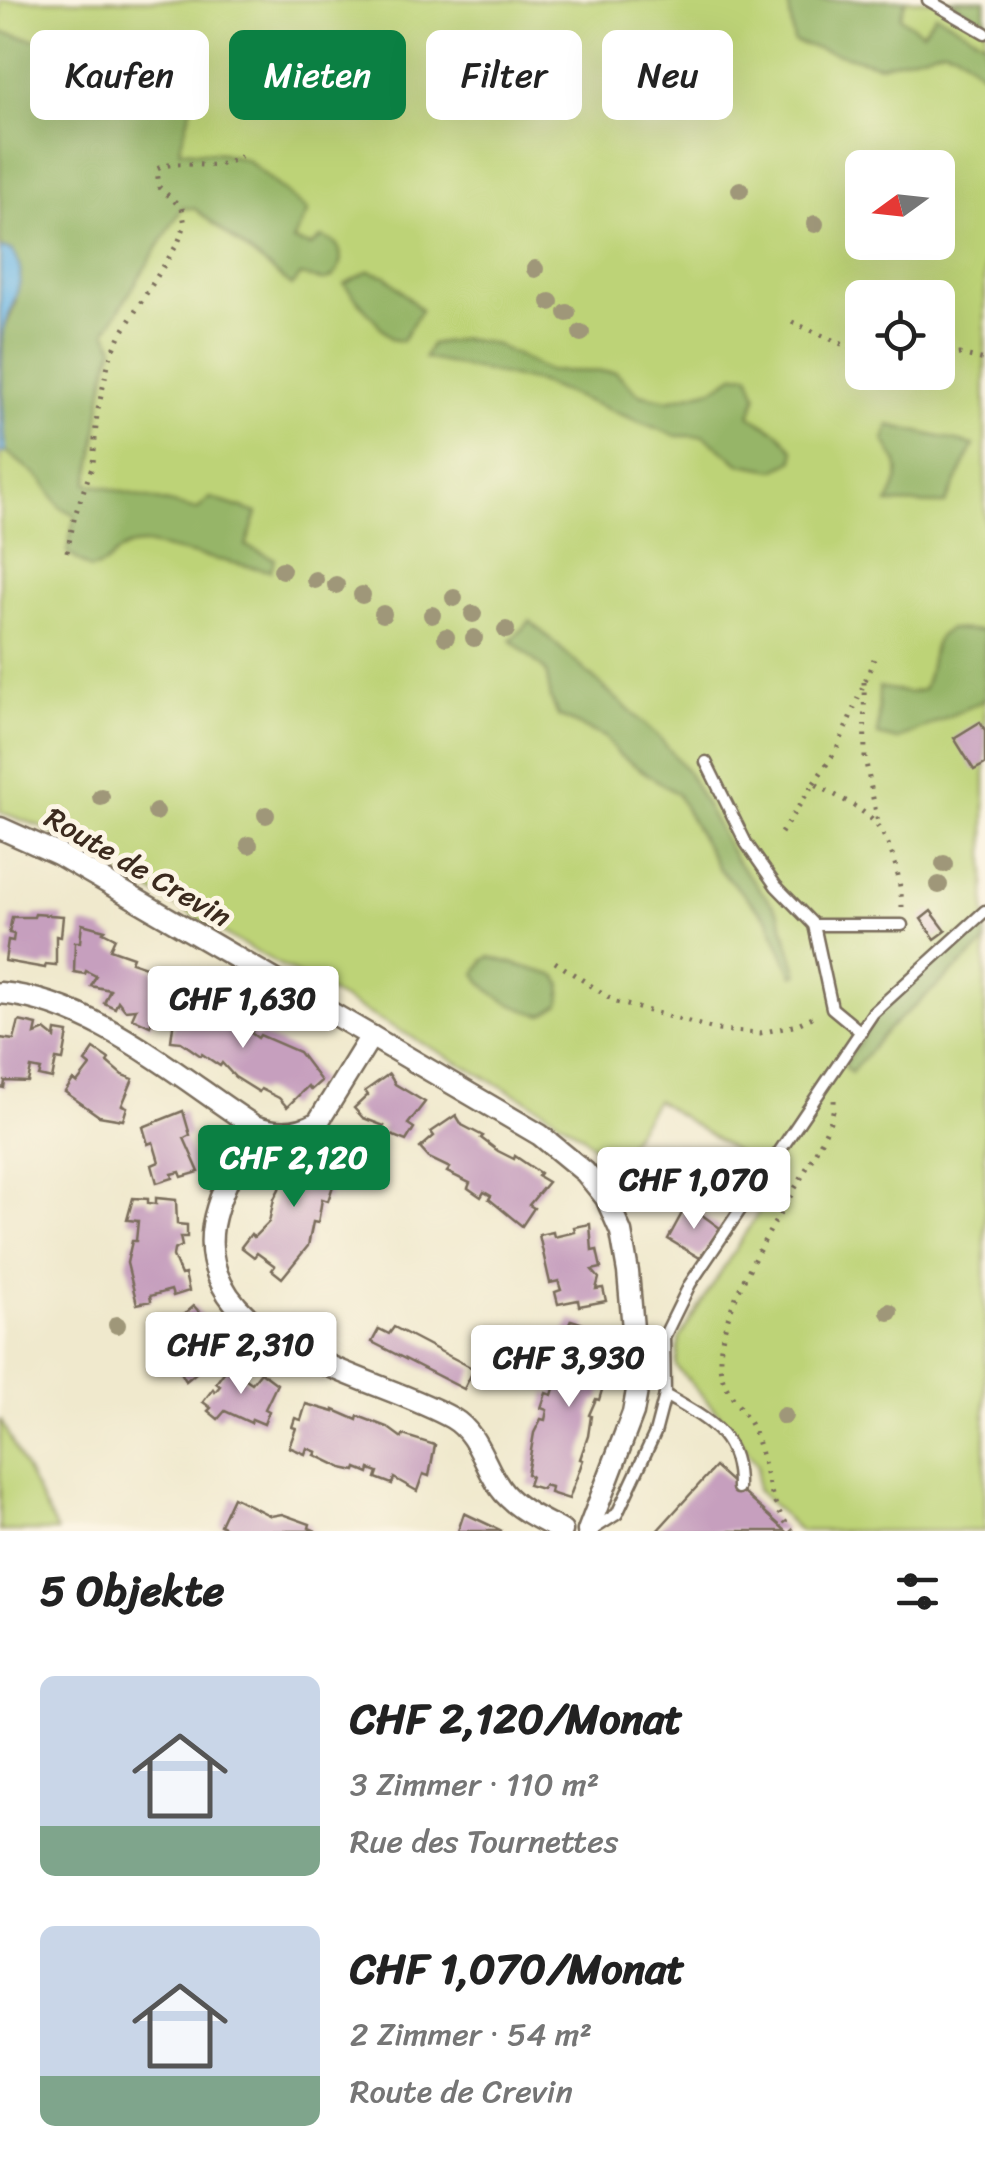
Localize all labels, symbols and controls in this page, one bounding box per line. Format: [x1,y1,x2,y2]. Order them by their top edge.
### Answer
chip: Kaufen [30,30,209,120]
chip: Mieten [229,30,406,120]
chip: Filter [426,30,582,120]
chip: Neu [602,30,733,120]
north arrow [845,150,955,260]
map controls [845,150,955,390]
button: locate [845,280,955,390]
street label: Route de Crevin [34,791,242,943]
pin: CHF 1,630 [129,966,357,1051]
text: CHF 1,630 [170,970,316,1027]
pin: CHF 2,120 [180,1125,408,1210]
text: CHF 2,120 [220,1129,368,1186]
pin: CHF 1,070 [580,1147,808,1232]
text: CHF 1,070 [619,1151,769,1208]
pin: CHF 2,310 [127,1312,355,1397]
text: CHF 2,310 [168,1316,314,1373]
pin: CHF 3,930 [455,1325,683,1410]
text: CHF 3,930 [493,1329,645,1386]
text: 5 Objekte [40,1554,224,1628]
icon: filters [890,1564,945,1619]
text: CHF 2,120/Monat [350,1682,683,1756]
icon: home [120,1716,240,1836]
text: 3 Zimmer · 110 m² [350,1756,599,1813]
text: Rue des Tournettes [350,1813,618,1870]
text: CHF 1,070/Monat [350,1932,685,2006]
icon: home [120,1966,240,2086]
text: 2 Zimmer · 54 m² [350,2006,592,2063]
text: Route de Crevin [350,2063,573,2120]

